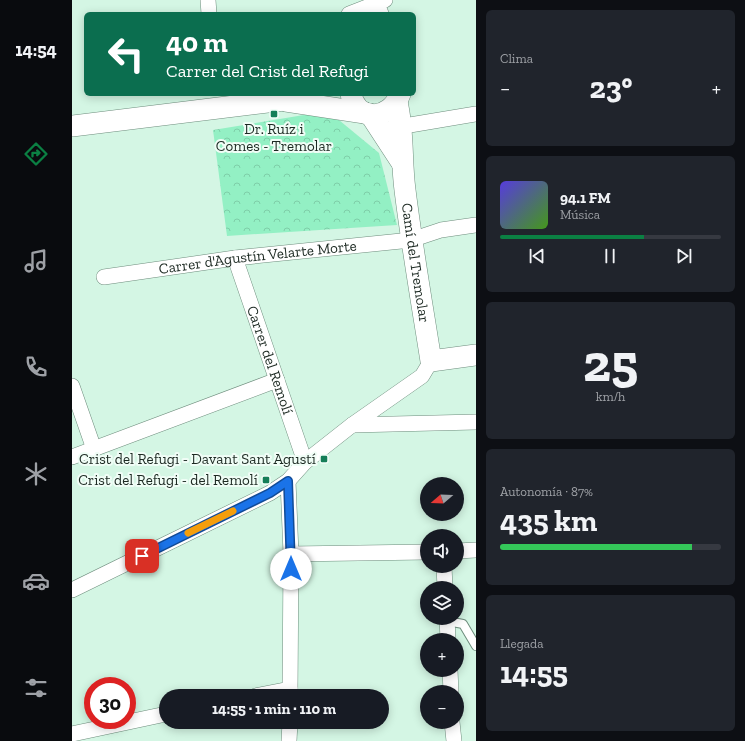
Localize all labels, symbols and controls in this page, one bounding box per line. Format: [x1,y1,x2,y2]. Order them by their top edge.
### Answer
text: 40 m [166,26,228,59]
icon: left [100,28,152,80]
text: 14:54 [15,39,57,61]
text: Clima [500,51,533,66]
text: Carrer del Crist del Refugi [166,60,369,82]
text: 23° [590,70,633,106]
text: − [500,75,510,102]
text: + [712,75,721,102]
marker: Dr. Ruíz i Comes - Tremolar [269,109,279,119]
place label: Dr. Ruíz i Comes - Tremolar [216,120,332,155]
icon: directions [22,140,50,168]
text: 94.1 FM [560,189,611,207]
street label: Camí del Tremolar [398,202,434,324]
text: Música [560,207,600,222]
street label: Carrer d'Agustín Velarte Morte [158,237,357,278]
icon: previous [526,245,548,267]
icon: pause [599,245,621,267]
icon: next [673,245,695,267]
icon: music [22,247,50,275]
street label: Carrer del Remolí [243,303,297,417]
text: 25 [583,332,638,394]
icon: phone [22,353,50,381]
text: km/h [596,389,625,404]
place label: Crist del Refugi - Davant Sant Agustí [79,450,316,468]
marker: Crist del Refugi - Davant Sant Agustí [319,454,329,464]
icon: climate [22,460,50,488]
place label: Crist del Refugi - del Remolí [78,471,258,489]
marker: Crist del Refugi - del Remolí [261,475,271,485]
north arrow [420,477,464,521]
map controls [420,477,464,729]
text: Autonomía · 87% [500,484,593,499]
text: 435 km [500,503,597,539]
button: sound [420,529,464,573]
pin [125,539,159,573]
icon: arrive [131,545,153,567]
position arrow [270,548,312,590]
icon: car [22,567,50,595]
button: layers [420,581,464,625]
button: + [420,633,464,677]
text: Llegada [500,636,543,651]
text: 14:55 [500,655,568,691]
icon: filters [22,674,50,702]
speed limit sign: 30 [84,677,136,729]
button: − [420,685,464,729]
text: 14:55 · 1 min · 110 m [212,700,336,718]

